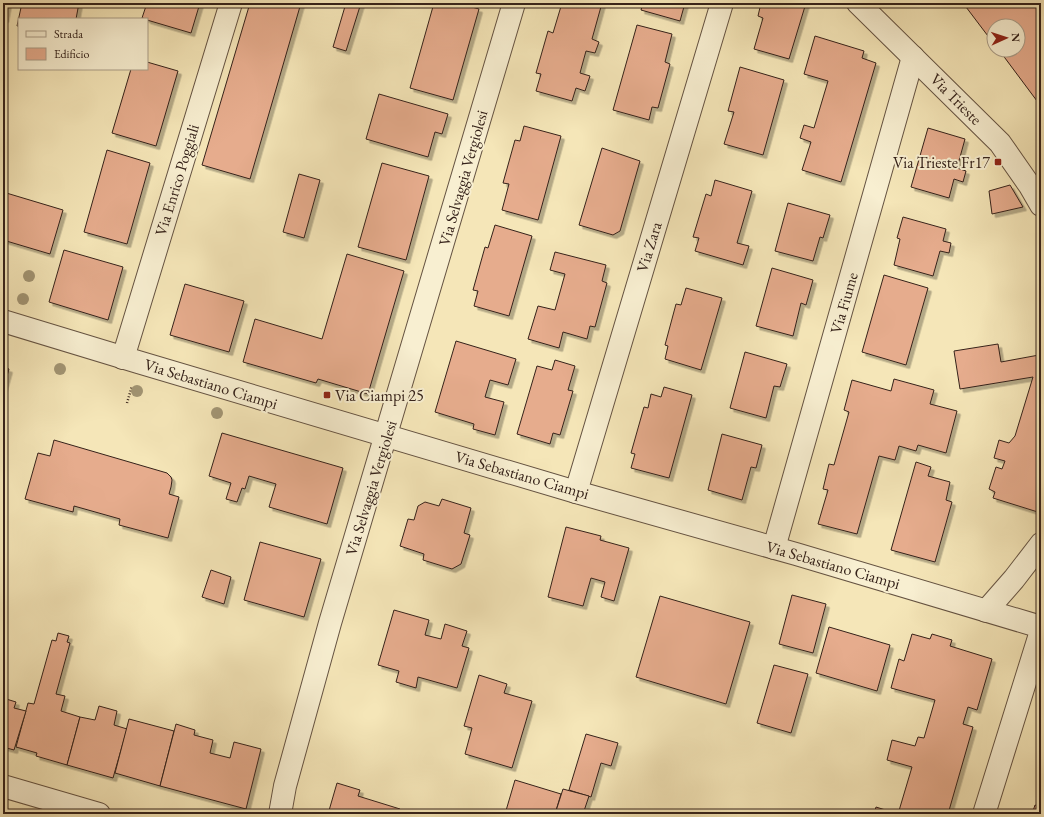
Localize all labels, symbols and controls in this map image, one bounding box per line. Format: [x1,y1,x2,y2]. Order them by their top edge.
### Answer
legend [18,18,148,70]
north arrow [986,18,1026,58]
text: Strada [54,26,83,42]
text: N [1009,33,1023,42]
text: Edificio [54,46,90,62]
street label: Via Trieste [926,69,986,129]
street label: Via Selvaggia Vergiolesi [434,108,492,248]
street label: Via Enrico Poggiali [150,121,204,238]
place label: Via Trieste Fr17 [893,152,990,173]
marker: Via Trieste Fr17 [993,157,1003,167]
street label: Via Zara [631,219,667,275]
street label: Via Fiume [825,270,863,336]
street label: Via Sebastiano Ciampi [142,354,280,414]
place label: Via Ciampi 25 [335,385,424,406]
marker: Via Ciampi 25 [322,390,332,400]
street label: Via Selvaggia Vergiolesi [340,418,402,558]
street label: Via Sebastiano Ciampi [453,446,591,504]
street label: Via Sebastiano Ciampi [764,536,902,594]

